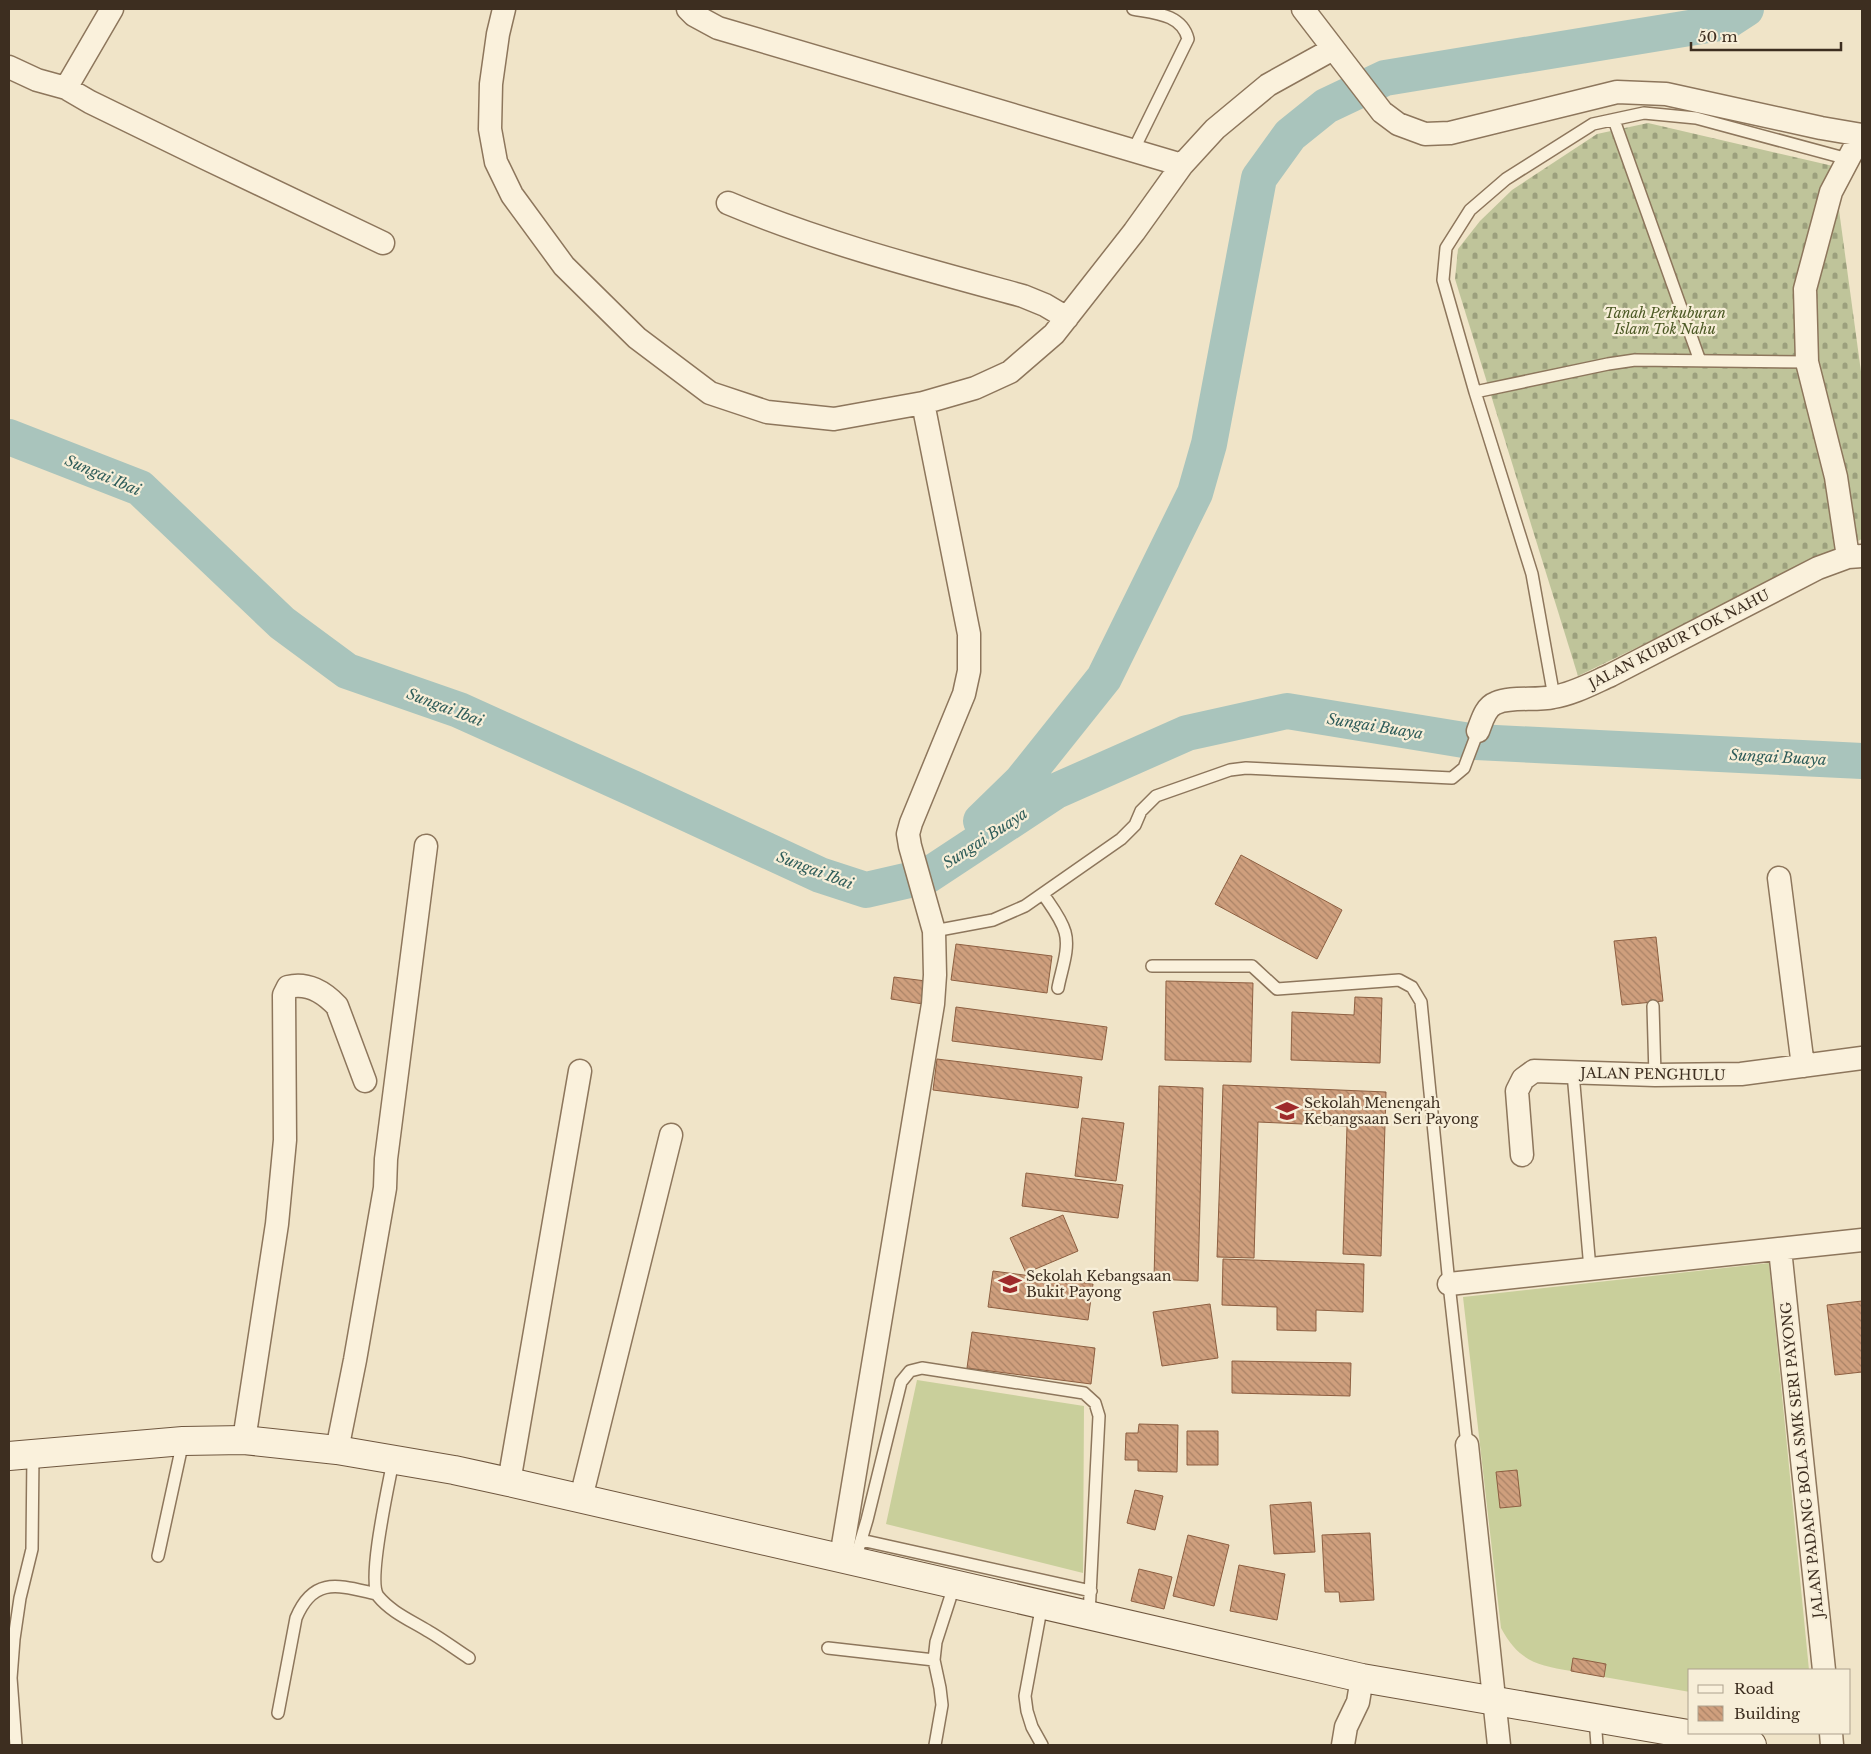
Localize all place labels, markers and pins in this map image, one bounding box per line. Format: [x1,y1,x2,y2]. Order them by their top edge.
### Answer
place label: Sekolah Menengah Kebangsaan Seri Payong [1304,1094,1479,1128]
school or university icon: Sekolah Menengah Kebangsaan Seri Payong [1274,1098,1300,1124]
place label: Sekolah Kebangsaan Bukit Payong [1026,1267,1172,1301]
school or university icon: Sekolah Kebangsaan Bukit Payong [997,1271,1023,1297]

